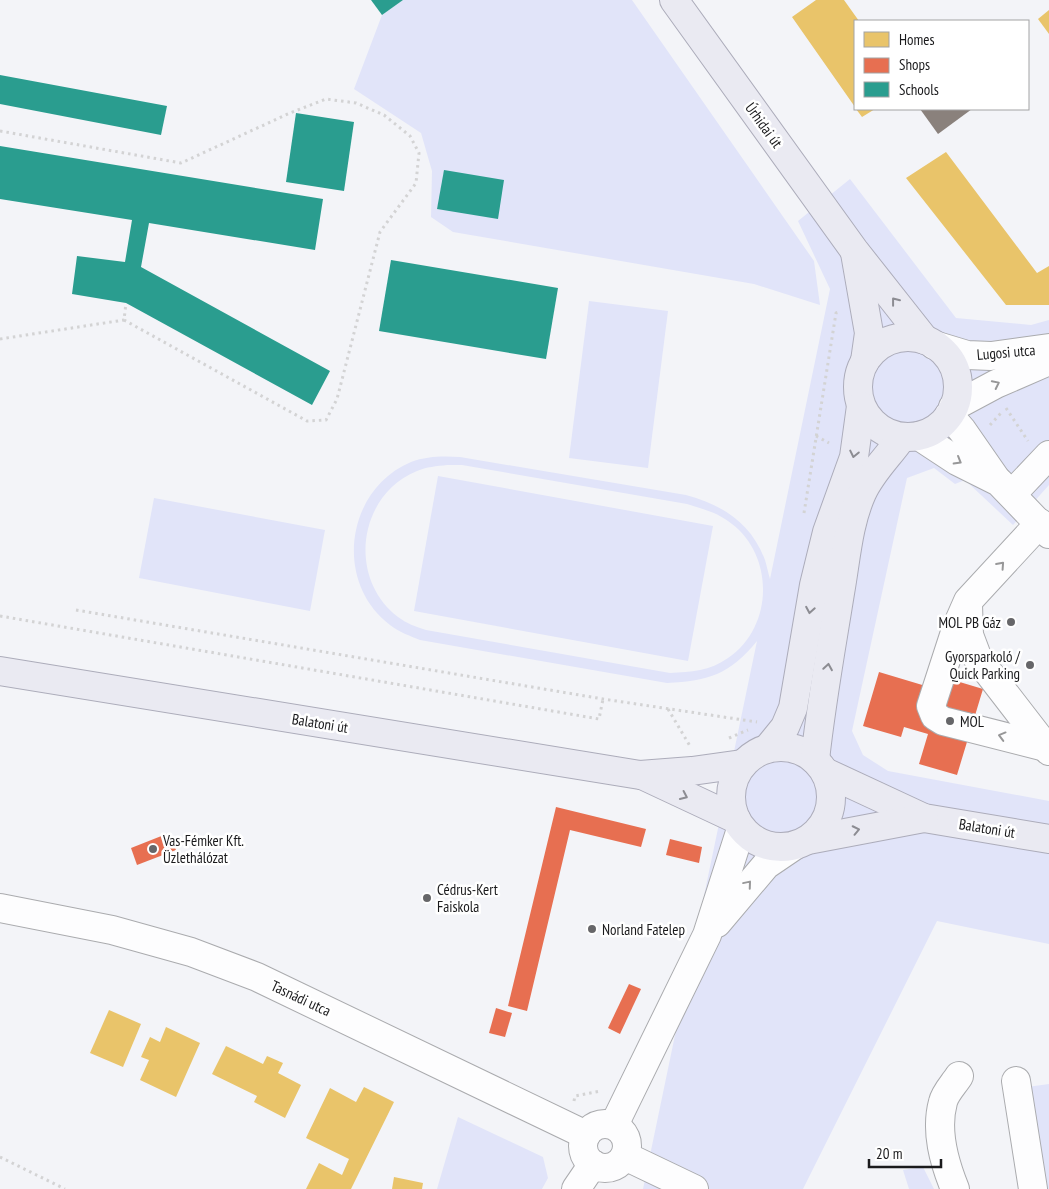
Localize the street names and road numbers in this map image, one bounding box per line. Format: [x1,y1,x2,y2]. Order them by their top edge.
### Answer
street label: Úrhidai út [741,99,787,151]
street label: Lugosi utca [976,340,1036,364]
street label: Balatoni út [291,709,349,737]
street label: Balatoni út [958,814,1016,842]
street label: Tasnádi utca [268,976,334,1020]

